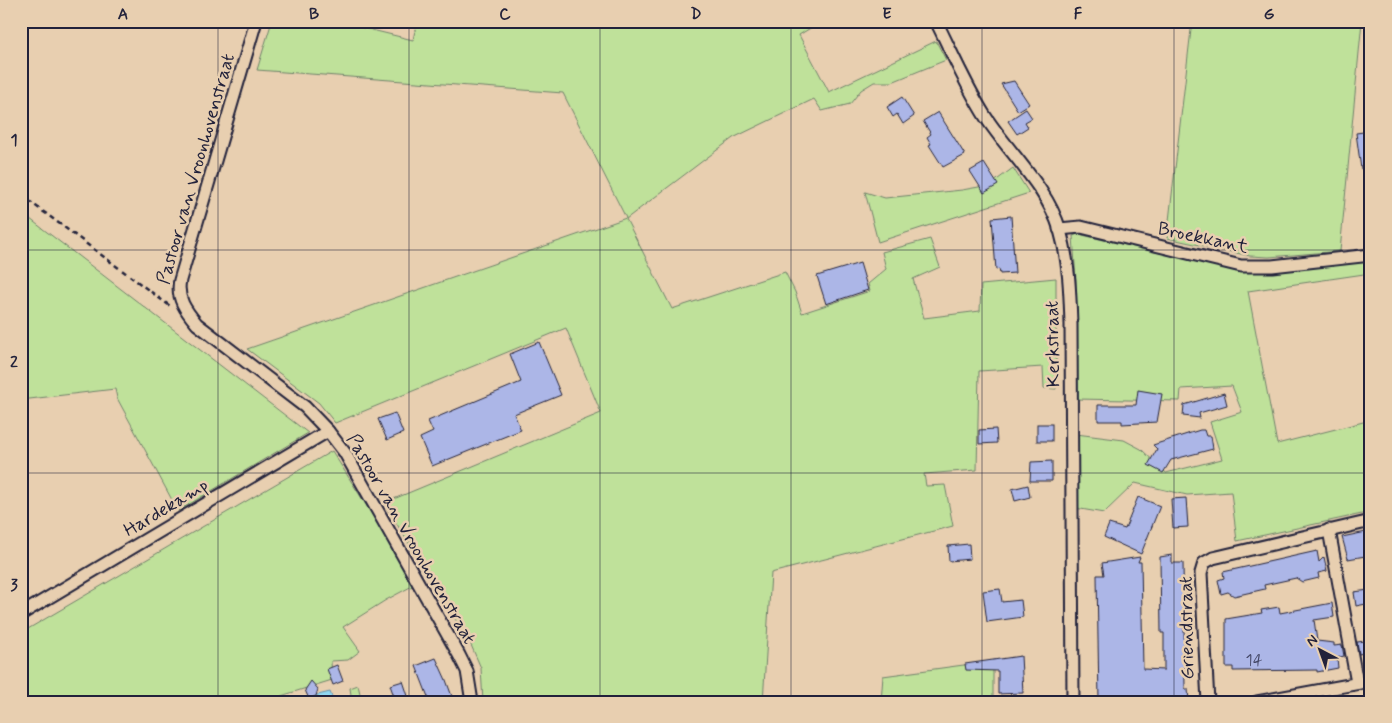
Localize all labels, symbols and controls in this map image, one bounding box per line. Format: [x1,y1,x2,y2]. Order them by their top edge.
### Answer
text: A [118,4,128,25]
text: B [309,4,319,25]
text: C [499,4,511,25]
text: D [690,4,702,25]
text: E [882,4,892,25]
text: F [1074,4,1083,25]
text: G [1264,4,1275,25]
street label: Pastoor van Vroonhovenstraat [151,51,241,287]
text: 1 [10,130,18,151]
street label: Broekkant [1156,216,1250,260]
street label: Kerkstraat [1040,300,1066,388]
text: 2 [10,352,18,373]
street label: Pastoor van Vroonhovenstraat [340,429,482,649]
street label: Hardekamp [119,473,213,543]
text: 3 [10,575,18,596]
street label: Griendstraat [1174,576,1200,680]
north arrow [1294,626,1344,676]
text: N [1303,631,1322,651]
house number: 14 [1246,650,1263,671]

